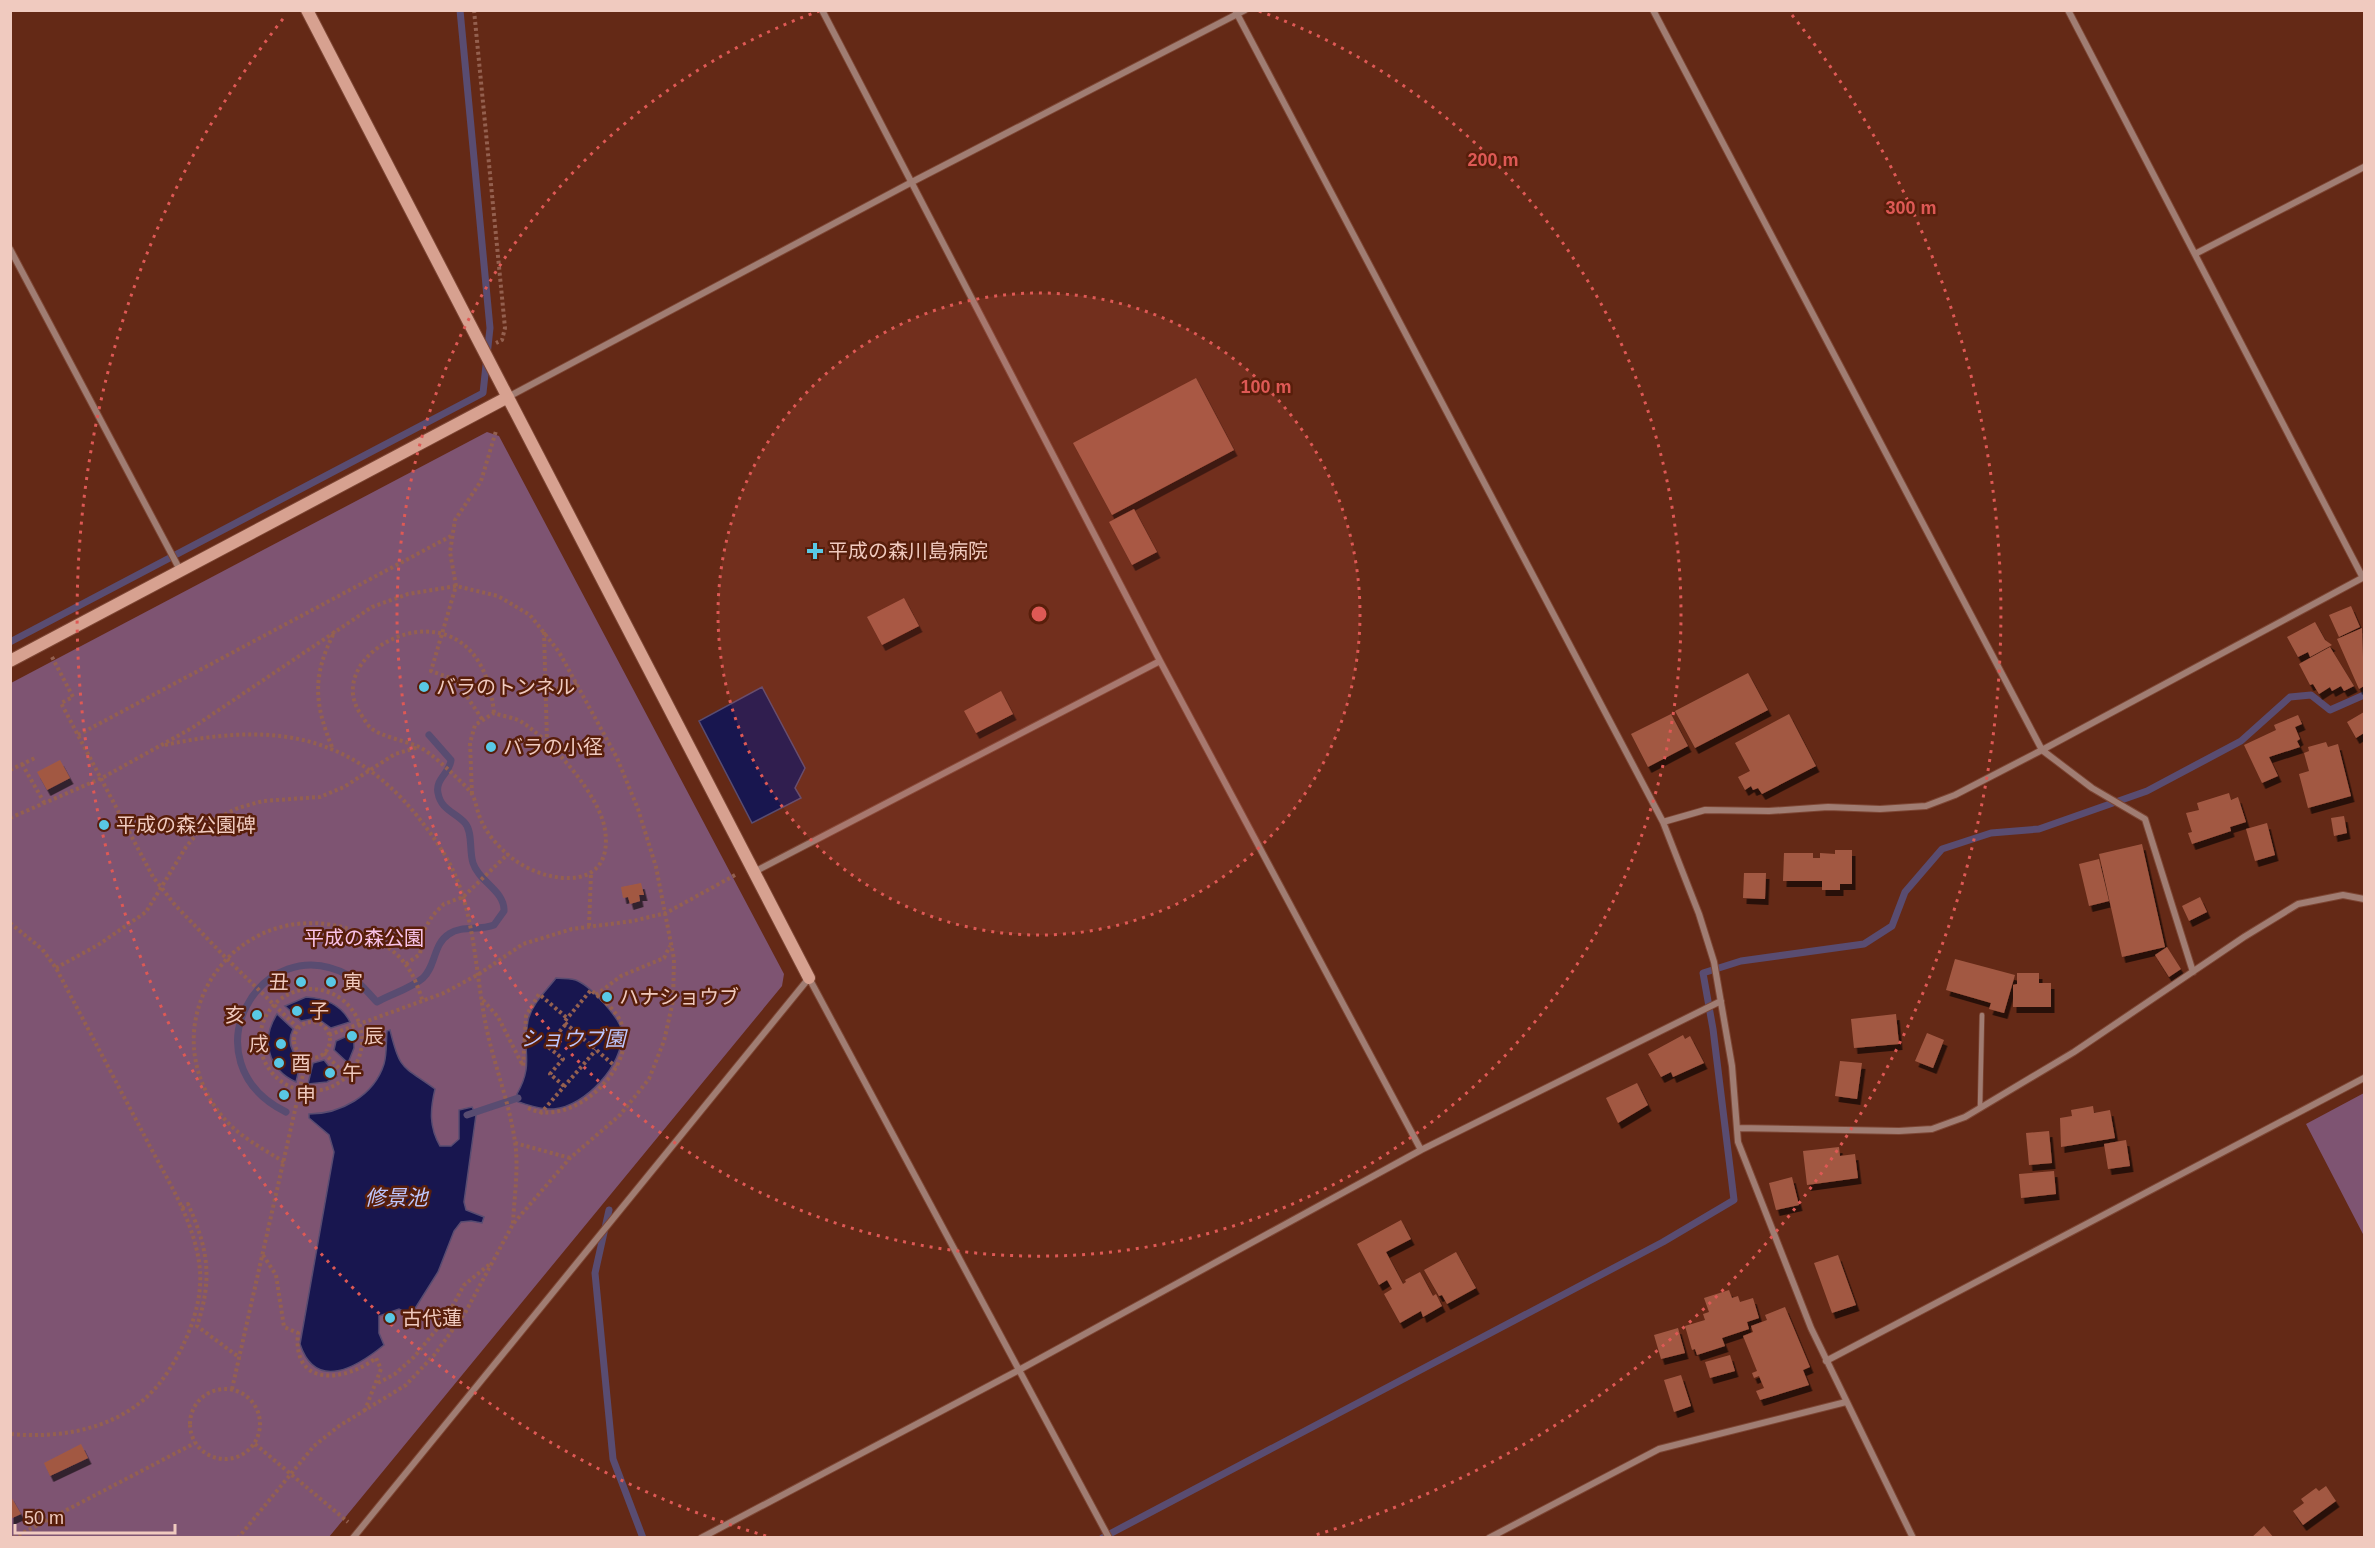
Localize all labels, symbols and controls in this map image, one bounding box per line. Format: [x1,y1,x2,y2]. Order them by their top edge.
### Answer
text: 200 m [1467,150,1519,170]
text: 300 m [1885,198,1937,218]
text: 100 m [1240,377,1292,397]
place label: 平成の森川島病院 [828,540,988,562]
marker: 平成の森川島病院 [806,542,824,560]
centre of rings [1029,604,1049,624]
place label: バラのトンネル [436,676,576,698]
marker: バラのトンネル [417,680,431,694]
place label: バラの小径 [503,736,603,758]
marker: バラの小径 [484,740,498,754]
place label: 平成の森公園碑 [116,814,256,836]
marker: 平成の森公園碑 [97,818,111,832]
park label: 平成の森公園 [304,927,424,949]
place label: 丑 [269,971,289,993]
place label: 寅 [343,971,363,993]
marker: 丑 [294,975,308,989]
marker: 寅 [324,975,338,989]
place label: ハナショウブ [619,986,739,1008]
marker: ハナショウブ [600,990,614,1004]
place label: 子 [309,1000,329,1022]
place label: 亥 [225,1004,245,1026]
marker: 子 [290,1004,304,1018]
marker: 亥 [250,1008,264,1022]
place label: 辰 [364,1025,384,1047]
water label: ショウブ園 [521,1027,628,1050]
marker: 辰 [345,1029,359,1043]
place label: 戌 [249,1033,269,1055]
marker: 戌 [274,1037,288,1051]
place label: 酉 [291,1052,311,1074]
marker: 酉 [272,1056,286,1070]
place label: 午 [342,1062,362,1084]
marker: 午 [323,1066,337,1080]
place label: 申 [296,1084,316,1106]
marker: 申 [277,1088,291,1102]
water label: 修景池 [365,1186,429,1209]
place label: 古代蓮 [402,1307,462,1329]
marker: 古代蓮 [383,1311,397,1325]
scale bar [15,1497,176,1535]
text: 50 m [24,1508,64,1528]

